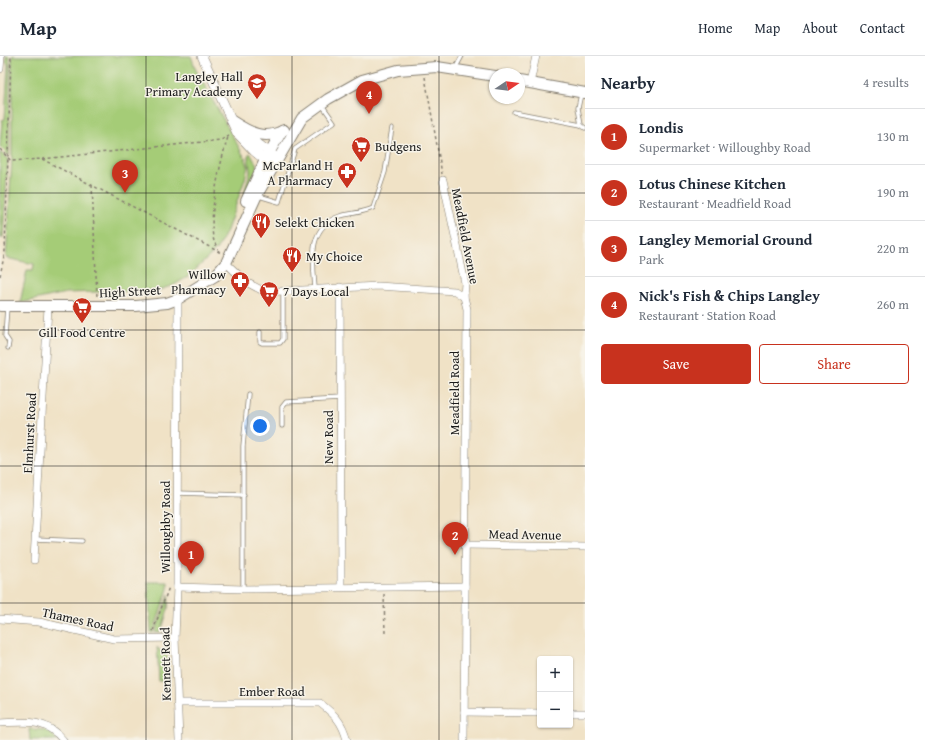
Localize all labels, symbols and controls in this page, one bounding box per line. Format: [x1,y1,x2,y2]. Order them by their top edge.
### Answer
text: Map [20,14,57,42]
text: Home [698,18,733,38]
text: Map [755,18,780,38]
text: About [802,18,838,38]
text: Contact [860,18,905,38]
place label: Langley Hall Primary Academy [146,67,244,101]
north arrow [489,68,525,104]
text: Nearby [601,70,655,95]
school or university icon: Langley Hall Primary Academy [246,72,268,100]
text: 4 results [863,73,909,92]
pin: 4 [356,81,382,114]
text: Londis [639,117,683,138]
text: 1 [611,127,617,146]
text: 130 m [877,127,909,146]
supermarket icon: Budgens [350,135,372,163]
place label: Budgens [375,137,421,156]
text: Supermarket · Willoughby Road [639,138,811,157]
place label: McParland H A Pharmacy [263,156,334,190]
pin: 3 [112,160,138,193]
pharmacy icon: McParland H A Pharmacy [336,161,358,189]
text: Lotus Chinese Kitchen [639,173,786,194]
text: 2 [611,183,617,202]
text: 190 m [877,183,909,202]
street label: Meadfield Avenue [447,187,484,286]
text: Restaurant · Meadfield Road [639,194,791,213]
restaurant icon: Selekt Chicken [250,211,272,239]
place label: Selekt Chicken [275,213,355,232]
text: Langley Memorial Ground [639,229,812,250]
text: 3 [611,239,617,258]
text: 220 m [877,239,909,258]
restaurant icon: My Choice [281,245,303,273]
place label: My Choice [306,247,363,266]
text: Park [639,250,664,269]
place label: Willow Pharmacy [171,265,227,299]
pharmacy icon: Willow Pharmacy [229,270,251,298]
street label: High Street [99,280,162,303]
supermarket icon: 7 Days Local [258,280,280,308]
place label: 7 Days Local [283,282,350,301]
text: Nick's Fish & Chips Langley [639,285,820,306]
text: 4 [611,295,617,314]
text: 260 m [877,295,909,314]
supermarket icon: Gill Food Centre [71,296,93,324]
text: Restaurant · Station Road [639,306,776,325]
place label: Gill Food Centre [39,323,125,342]
button: Save [601,344,751,384]
button: Share [759,344,909,384]
street label: Meadfield Road [445,351,464,435]
street label: Elmhurst Road [18,392,41,474]
street label: New Road [319,410,338,464]
your location [250,416,270,436]
street label: Willoughby Road [156,481,175,573]
pin: 2 [442,522,468,555]
street label: Mead Avenue [489,524,561,545]
pin: 1 [178,541,204,574]
street label: Thames Road [40,603,115,636]
street label: Kennett Road [155,627,176,701]
map controls [537,656,573,728]
button: + [537,656,573,692]
street label: Ember Road [239,682,305,701]
button: − [537,692,573,728]

